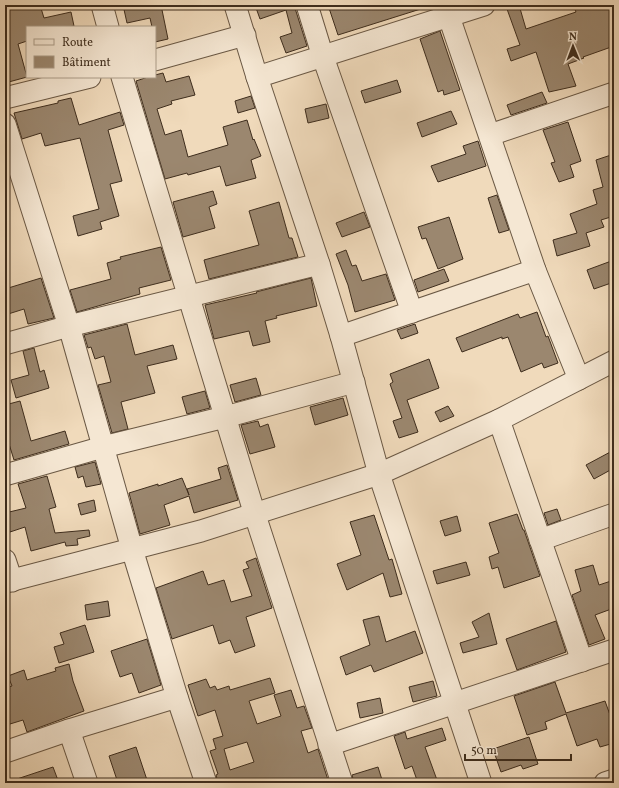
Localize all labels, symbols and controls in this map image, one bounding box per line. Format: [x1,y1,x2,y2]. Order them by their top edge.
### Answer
legend [26,26,156,78]
north arrow [553,26,593,66]
text: N [569,30,577,45]
text: Route [62,35,93,51]
text: Bâtiment [62,55,111,71]
scale bar [465,736,571,762]
text: 50 m [471,743,497,759]

